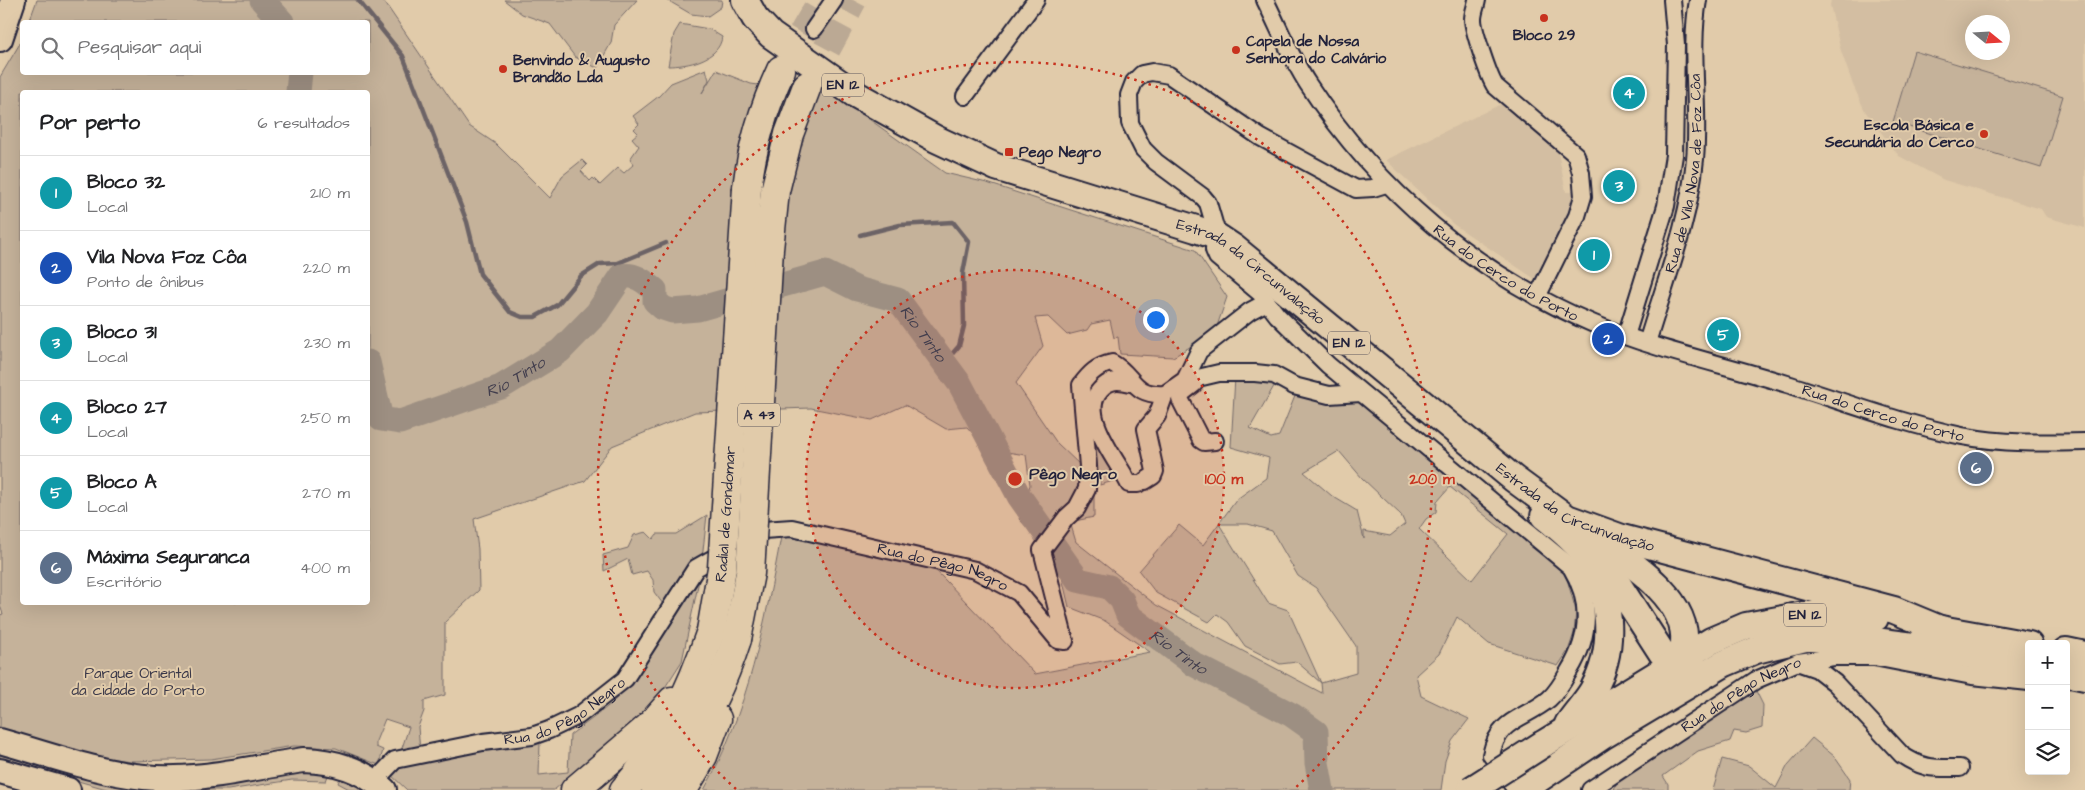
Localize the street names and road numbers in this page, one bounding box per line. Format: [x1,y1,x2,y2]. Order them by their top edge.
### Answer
street label: Rua de Vila Nova de Foz Côa [1659,73,1707,275]
road number: EN 12 [822,74,864,96]
street label: Estrada da Circunvalação [1174,213,1330,330]
street label: Rua do Cerco do Porto [1429,219,1582,326]
road number: EN 12 [1328,332,1370,354]
street label: Rua do Cerco do Porto [1799,379,1967,447]
road number: A 43 [738,404,780,426]
street label: Radial de Gondomar [709,445,740,584]
street label: Estrada da Circunvalação [1491,458,1657,557]
street label: Rua do Pêgo Negro [875,537,1012,596]
road number: EN 12 [1784,604,1826,626]
street label: Rua do Pêgo Negro [1677,651,1805,737]
street label: Rua do Pêgo Negro [503,672,630,750]

